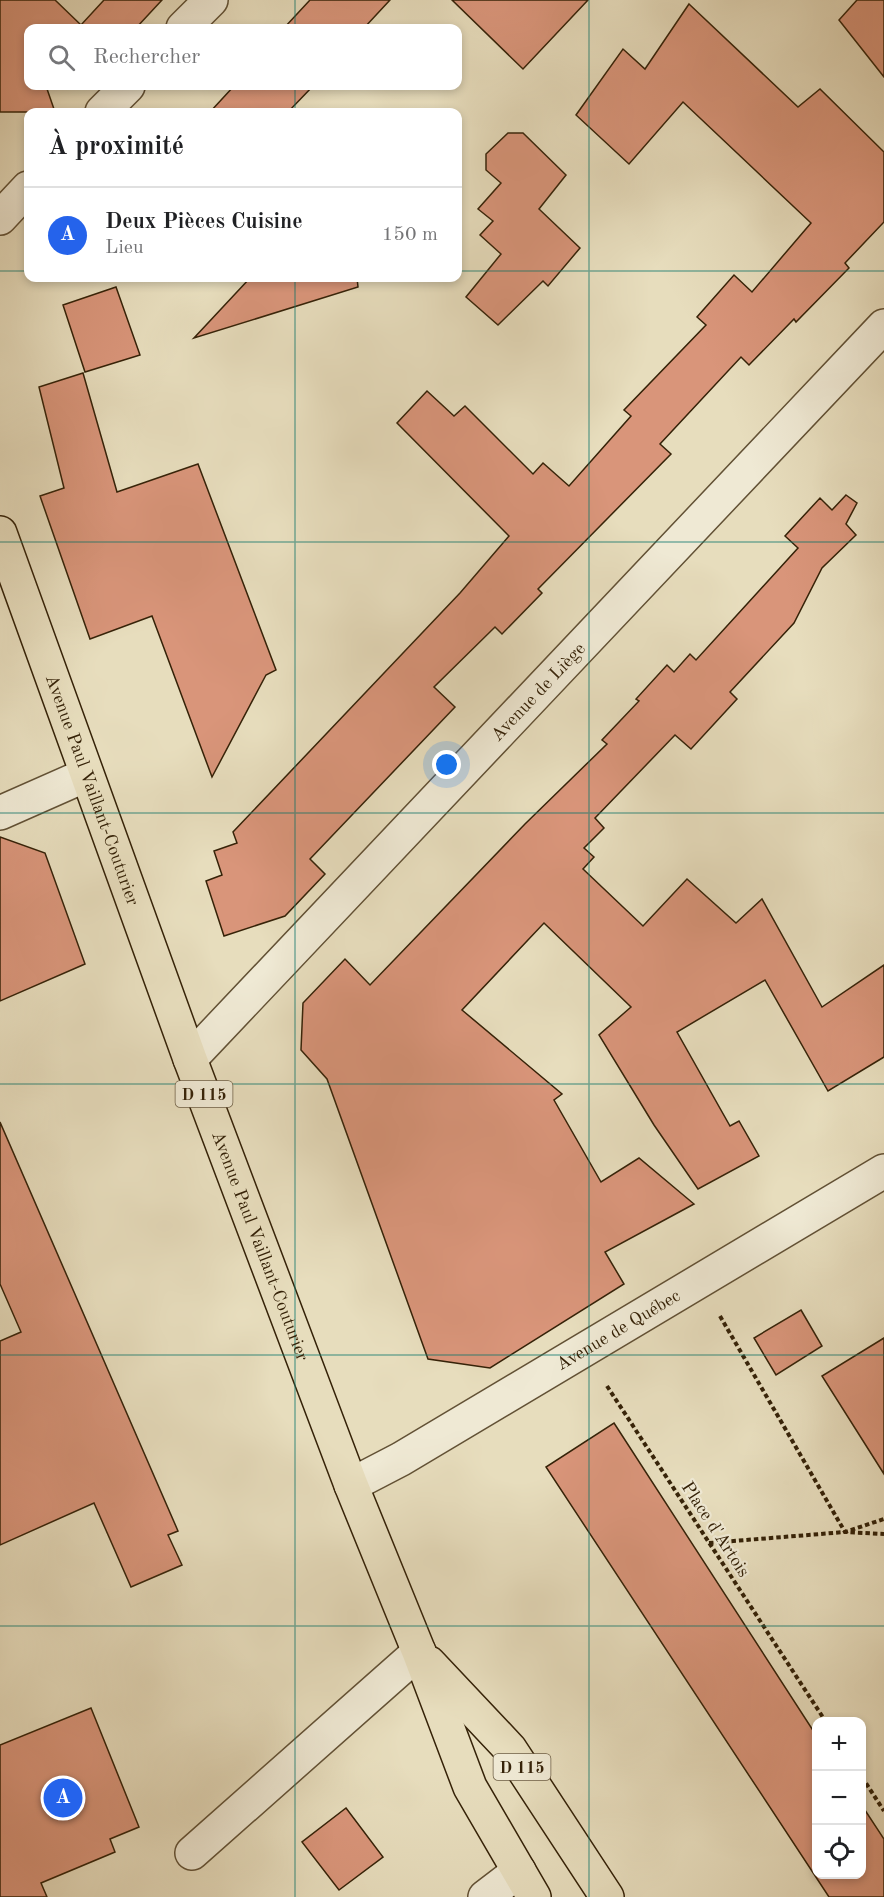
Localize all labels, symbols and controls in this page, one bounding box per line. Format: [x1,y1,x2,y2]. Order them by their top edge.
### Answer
search box [24,24,462,90]
icon: search [45,41,78,74]
text: Rechercher [93,46,200,68]
text: À proximité [48,134,184,160]
text: Deux Pièces Cuisine [105,211,303,233]
text: A [60,225,75,245]
text: 150 m [382,225,438,245]
text: Lieu [105,238,144,258]
street label: Avenue de Liège [488,640,589,745]
street label: Avenue Paul Vaillant-Couturier [42,672,142,909]
your location [432,750,461,779]
road number: D 115 [176,1081,232,1107]
street label: Avenue Paul Vaillant-Couturier [208,1129,311,1364]
street label: Avenue de Québec [553,1287,684,1374]
street label: Place d'Artois [678,1479,753,1581]
map controls [812,1717,866,1879]
button: + [812,1717,866,1771]
road number: D 115 [494,1754,550,1780]
button: − [812,1771,866,1825]
pin: A [44,1776,82,1820]
button: locate [812,1825,866,1879]

